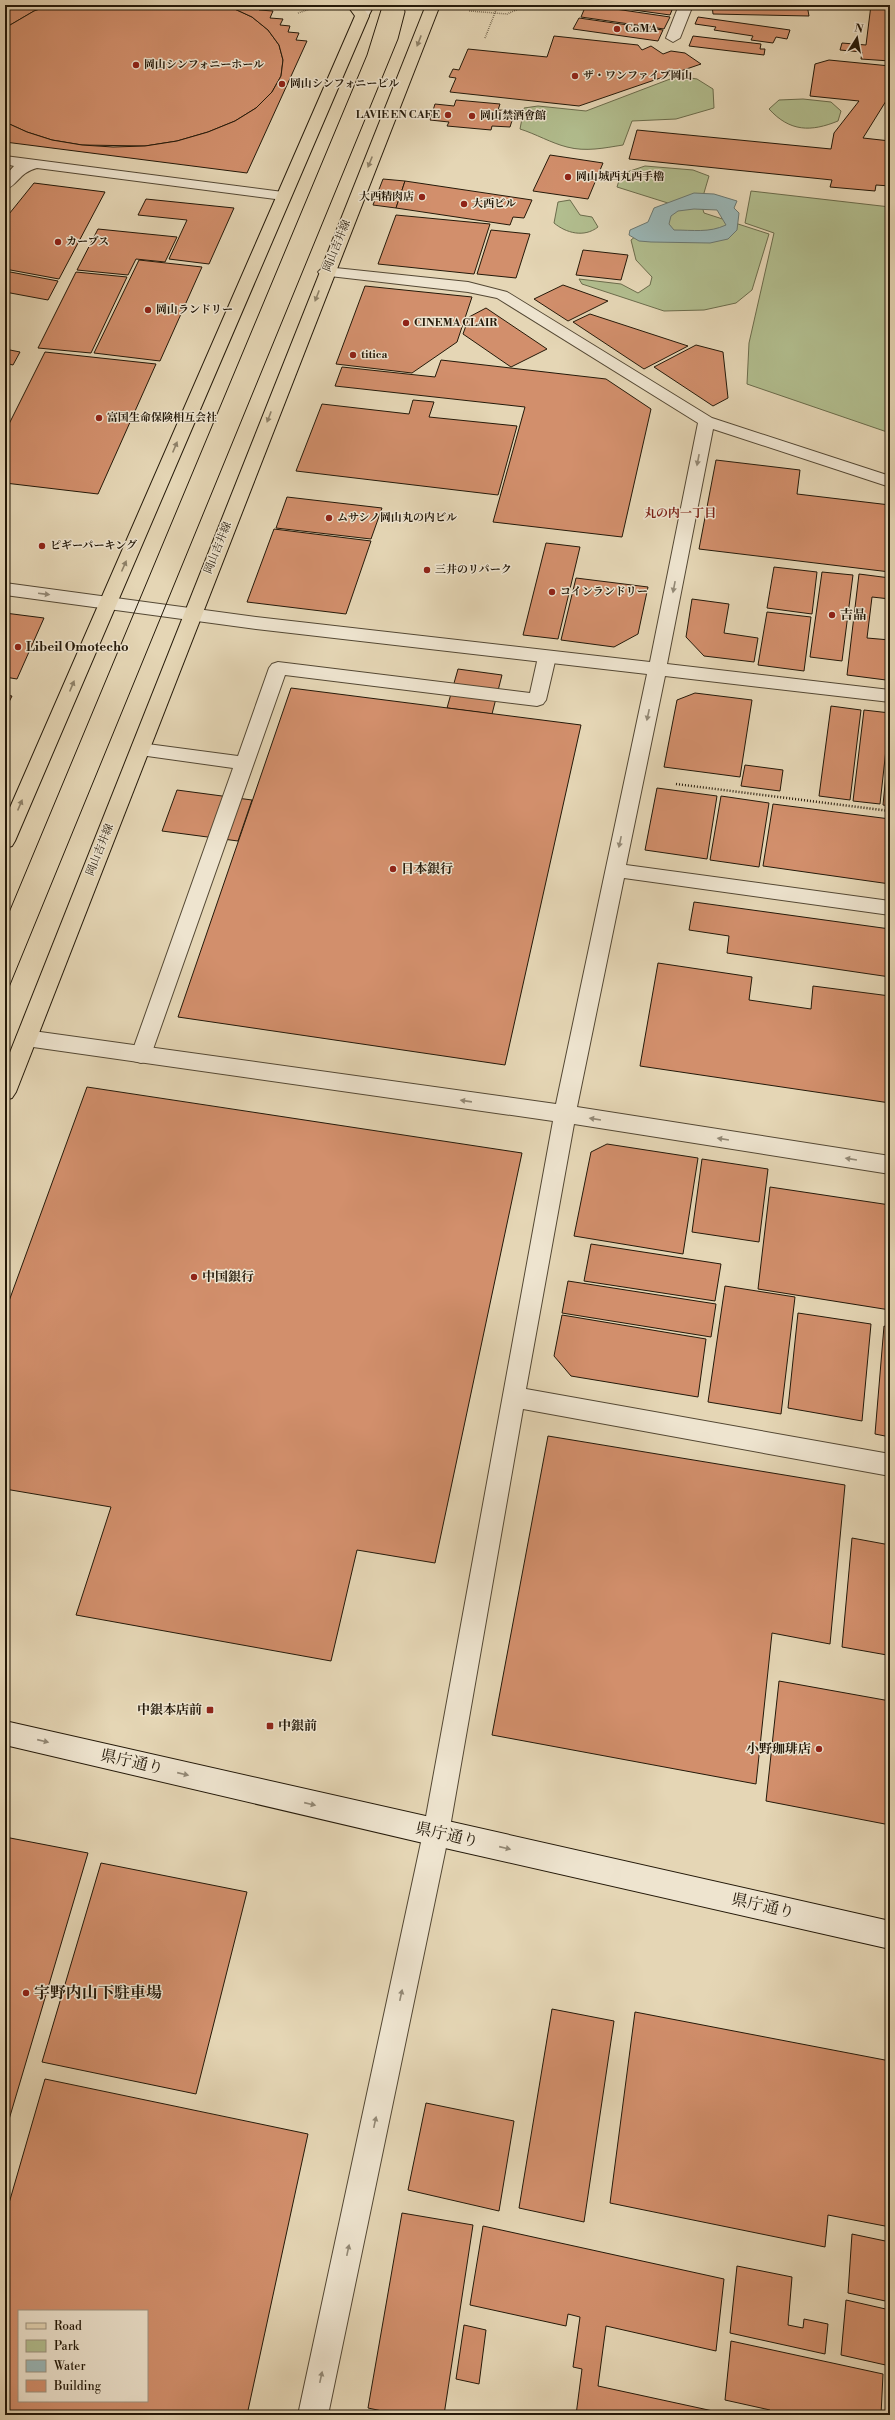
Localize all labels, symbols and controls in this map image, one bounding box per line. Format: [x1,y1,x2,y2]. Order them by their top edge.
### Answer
north arrow [837,18,877,58]
text: N [853,21,865,37]
place label: CoMA [625,22,658,36]
marker: CoMA [612,24,622,34]
one-way arrow [416,36,422,48]
place label: 岡山シンフォニーホール [144,58,264,72]
marker: 岡山シンフォニーホール [131,60,141,70]
place label: ザ・ワンファイブ岡山 [583,69,692,83]
marker: ザ・ワンファイブ岡山 [570,71,580,81]
place label: 岡山シンフォニービル [290,77,399,91]
marker: 岡山シンフォニービル [277,79,287,89]
place label: LAVIE EN CAFE [356,108,440,122]
place label: 岡山禁酒會館 [480,109,546,123]
marker: LAVIE EN CAFE [443,110,453,120]
marker: 岡山禁酒會館 [467,111,477,121]
one-way arrow [367,156,373,168]
place label: 岡山城西丸西手櫓 [576,170,664,184]
marker: 岡山城西丸西手櫓 [563,172,573,182]
place label: 大西精肉店 [359,190,414,204]
marker: 大西精肉店 [417,192,427,202]
place label: 大西ビル [472,197,516,211]
marker: 大西ビル [459,199,469,209]
street label: 岡山吉井線 [320,218,354,274]
place label: カーブス [66,235,109,249]
marker: カーブス [53,237,63,247]
one-way arrow [314,290,320,301]
place label: 岡山ランドリー [156,303,233,317]
marker: 岡山ランドリー [143,305,153,315]
place label: CINEMA CLAIR [414,316,498,330]
marker: CINEMA CLAIR [401,318,411,328]
place label: titica [361,348,388,362]
marker: titica [348,350,358,360]
place label: 富国生命保険相互会社 [107,411,217,425]
one-way arrow [266,411,272,423]
marker: 富国生命保険相互会社 [94,413,104,423]
one-way arrow [172,440,178,452]
one-way arrow [695,453,701,466]
district label: 丸の内一丁目 [644,506,716,521]
place label: ムサシノ岡山丸の内ビル [337,511,457,525]
marker: ムサシノ岡山丸の内ビル [324,513,334,523]
street label: 岡山吉井線 [201,520,235,576]
place label: ピギーパーキング [50,539,137,553]
marker: ピギーパーキング [37,541,47,551]
one-way arrow [121,560,127,572]
place label: 三井のリパーク [435,563,512,577]
marker: 三井のリパーク [422,565,432,575]
one-way arrow [670,581,676,593]
place label: コインランドリー [560,585,648,599]
marker: コインランドリー [547,587,557,597]
one-way arrow [38,591,50,597]
place label: 吉晶 [840,607,866,623]
marker: 吉晶 [827,610,837,620]
place label: Libeil Omotecho [26,639,129,655]
marker: Libeil Omotecho [13,642,23,652]
one-way arrow [69,680,75,691]
one-way arrow [644,708,650,721]
one-way arrow [17,799,24,811]
street label: 岡山吉井線 [83,822,117,878]
one-way arrow [617,836,623,848]
place label: 日本銀行 [401,861,453,877]
marker: 日本銀行 [388,864,398,874]
one-way arrow [460,1098,472,1104]
one-way arrow [588,1116,601,1122]
one-way arrow [717,1136,729,1142]
one-way arrow [845,1156,858,1162]
place label: 中国銀行 [202,1269,254,1285]
marker: 中国銀行 [189,1272,199,1282]
place label: 中銀本店前 [137,1702,202,1718]
marker: 中銀本店前 [205,1705,215,1715]
place label: 中銀前 [278,1718,317,1734]
marker: 中銀前 [265,1721,275,1731]
one-way arrow [37,1739,49,1745]
place label: 小野珈琲店 [746,1741,811,1757]
marker: 小野珈琲店 [814,1744,824,1754]
street label: 県庁通り [99,1745,165,1779]
one-way arrow [177,1771,190,1777]
one-way arrow [304,1801,316,1807]
street label: 県庁通り [414,1818,480,1852]
one-way arrow [499,1846,511,1852]
street label: 県庁通り [730,1889,796,1923]
place label: 宇野内山下駐車場 [34,1983,162,2003]
marker: 宇野内山下駐車場 [21,1988,31,1998]
one-way arrow [399,1989,405,2001]
one-way arrow [372,2116,378,2129]
one-way arrow [345,2243,351,2256]
legend [18,2310,148,2402]
text: Road [54,2319,82,2334]
text: Park [54,2339,80,2354]
text: Water [53,2359,86,2374]
one-way arrow [318,2371,324,2383]
text: Building [53,2379,102,2394]

